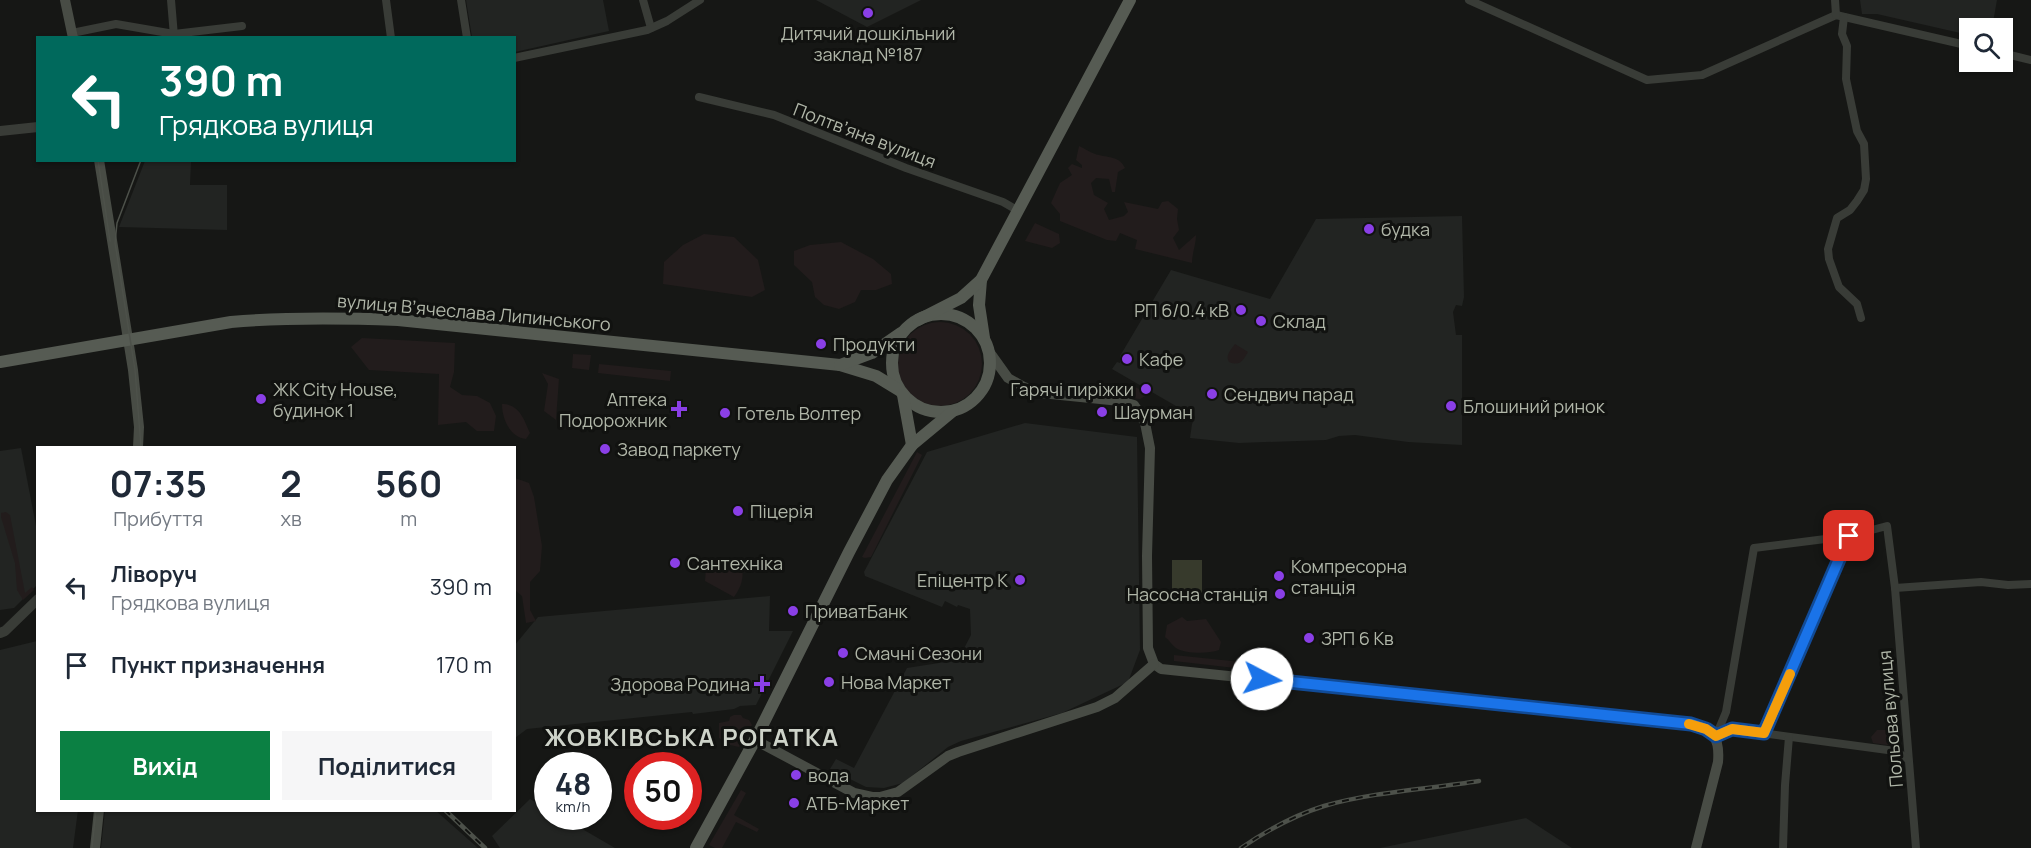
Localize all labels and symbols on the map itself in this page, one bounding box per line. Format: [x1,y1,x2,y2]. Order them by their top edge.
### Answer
marker: Дитячий дошкільний заклад №187 [861,6,875,20]
place label: Дитячий дошкільний заклад №187 [780,21,956,66]
street label: Полтвʼяна вулиця [790,97,940,173]
place label: будка [1381,217,1430,241]
marker: будка [1362,222,1376,236]
street label: вулиця Вʼячеслава Липинського [336,288,612,336]
place label: РП 6/0.4 кВ [1134,298,1229,322]
marker: РП 6/0.4 кВ [1234,303,1248,317]
place label: Склад [1273,309,1326,333]
marker: Склад [1254,314,1268,328]
place label: Продукти [833,332,915,356]
marker: Продукти [814,337,828,351]
place label: Кафе [1139,347,1183,371]
marker: Кафе [1120,352,1134,366]
place label: ЖК City House, будинок 1 [273,377,398,422]
place label: Гарячі пиріжки [1010,377,1134,401]
marker: Гарячі пиріжки [1139,382,1153,396]
place label: Сендвич парад [1224,382,1354,406]
place label: Аптека Подорожник [559,387,668,432]
marker: Сендвич парад [1205,387,1219,401]
marker: ЖК City House, будинок 1 [254,392,268,406]
place label: Блошиний ринок [1463,394,1606,418]
marker: Блошиний ринок [1444,399,1458,413]
place label: Шаурман [1114,400,1193,424]
place label: Готель Волтер [737,401,861,425]
marker: Аптека Подорожник [672,402,686,416]
marker: Шаурман [1095,405,1109,419]
marker: Готель Волтер [718,406,732,420]
place label: Завод паркету [617,437,741,461]
marker: Завод паркету [598,442,612,456]
place label: Піцерія [750,499,813,523]
marker: Піцерія [731,504,745,518]
pin [1823,510,1874,561]
place label: Сантехніка [687,551,783,575]
place label: Компресорна станція [1291,554,1407,599]
marker: Сантехніка [668,556,682,570]
place label: Епіцентр К [917,568,1008,592]
marker: Компресорна станція [1272,569,1286,583]
marker: Епіцентр К [1013,573,1027,587]
place label: Насосна станція [1127,582,1268,606]
marker: Насосна станція [1273,587,1287,601]
place label: ПриватБанк [805,599,909,623]
marker: ПриватБанк [786,604,800,618]
place label: ЗРП 6 Кв [1321,626,1394,650]
marker: ЗРП 6 Кв [1302,631,1316,645]
place label: Смачні Сезони [855,641,982,665]
marker: Смачні Сезони [836,646,850,660]
position arrow [1230,647,1294,711]
street label: Польова вулиця [1872,650,1908,788]
place label: Нова Маркет [841,670,951,694]
place label: Здорова Родина [610,672,750,696]
marker: Нова Маркет [822,675,836,689]
marker: Здорова Родина [755,677,769,691]
district label: ЖОВКІВСЬКА РОГАТКА [544,720,840,753]
speed limit sign: 50 [624,752,702,830]
place label: вода [808,763,849,787]
marker: вода [789,768,803,782]
place label: АТБ-Маркет [806,791,909,815]
marker: АТБ-Маркет [787,796,801,810]

